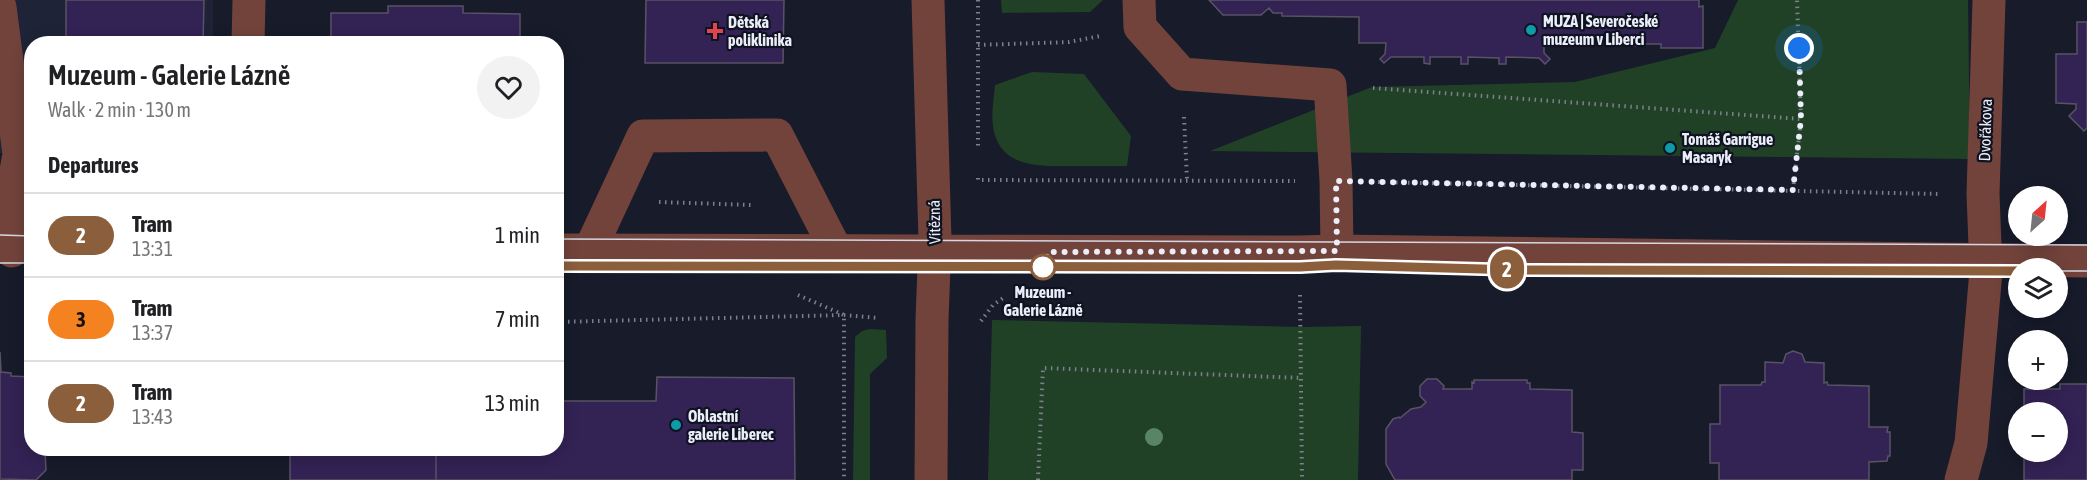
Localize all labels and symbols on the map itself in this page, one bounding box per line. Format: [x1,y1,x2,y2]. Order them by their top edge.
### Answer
place label: MUZA | Severočeské muzeum v Liberci [1543,12,1658,48]
place label: Dětská poliklinika [728,13,792,49]
marker: Dětská poliklinika [706,22,724,40]
marker: MUZA | Severočeské muzeum v Liberci [1524,23,1538,37]
your location [1784,33,1814,63]
street label: Dvořákova [1975,98,1995,162]
place label: Tomáš Garrigue Masaryk [1682,130,1773,166]
marker: Tomáš Garrigue Masaryk [1663,141,1677,155]
north arrow [2008,186,2068,246]
street label: Vítězná [925,200,943,244]
line badge: 2 [1488,250,1526,288]
marker: Muzeum - Galerie Lázně [1030,254,1056,280]
place label: Muzeum - Galerie Lázně [1003,283,1083,319]
place label: Oblastní galerie Liberec [688,407,774,443]
marker: Oblastní galerie Liberec [669,418,683,432]

